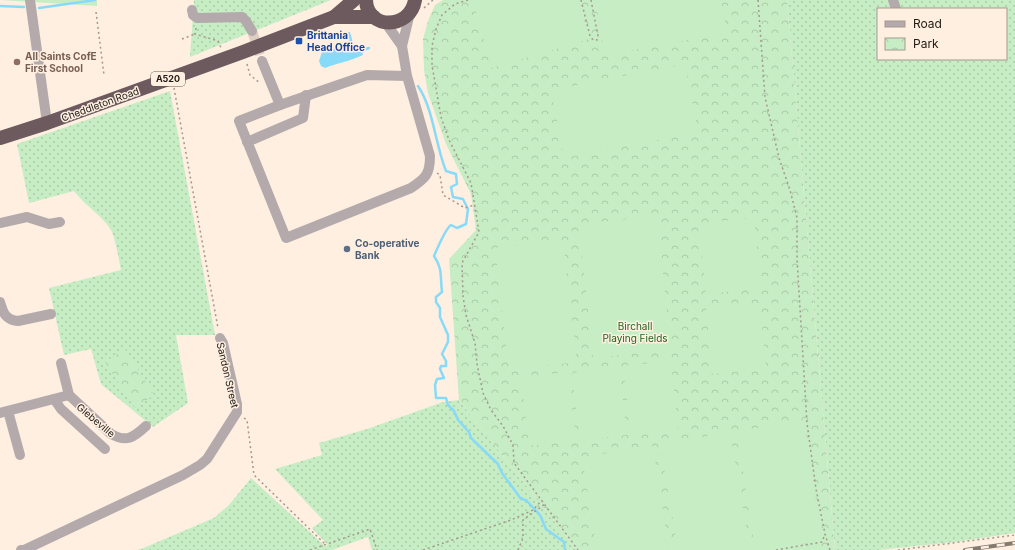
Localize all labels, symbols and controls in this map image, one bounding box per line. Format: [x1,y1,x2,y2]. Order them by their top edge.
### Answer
legend [877,8,1007,60]
text: Road [913,16,942,31]
place label: Brittania Head Office [307,29,365,53]
marker: Brittania Head Office [294,36,304,46]
text: Park [913,36,939,51]
place label: All Saints CofE First School [25,50,97,74]
marker: All Saints CofE First School [12,57,22,67]
road number: A520 [151,72,185,86]
street label: Cheddleton Road [60,84,140,124]
place label: Co-operative Bank [355,237,420,261]
marker: Co-operative Bank [342,244,352,254]
park label: Birchall Playing Fields [602,320,668,344]
street label: Sandon Street [215,341,242,410]
street label: Glebeville [74,401,118,440]

